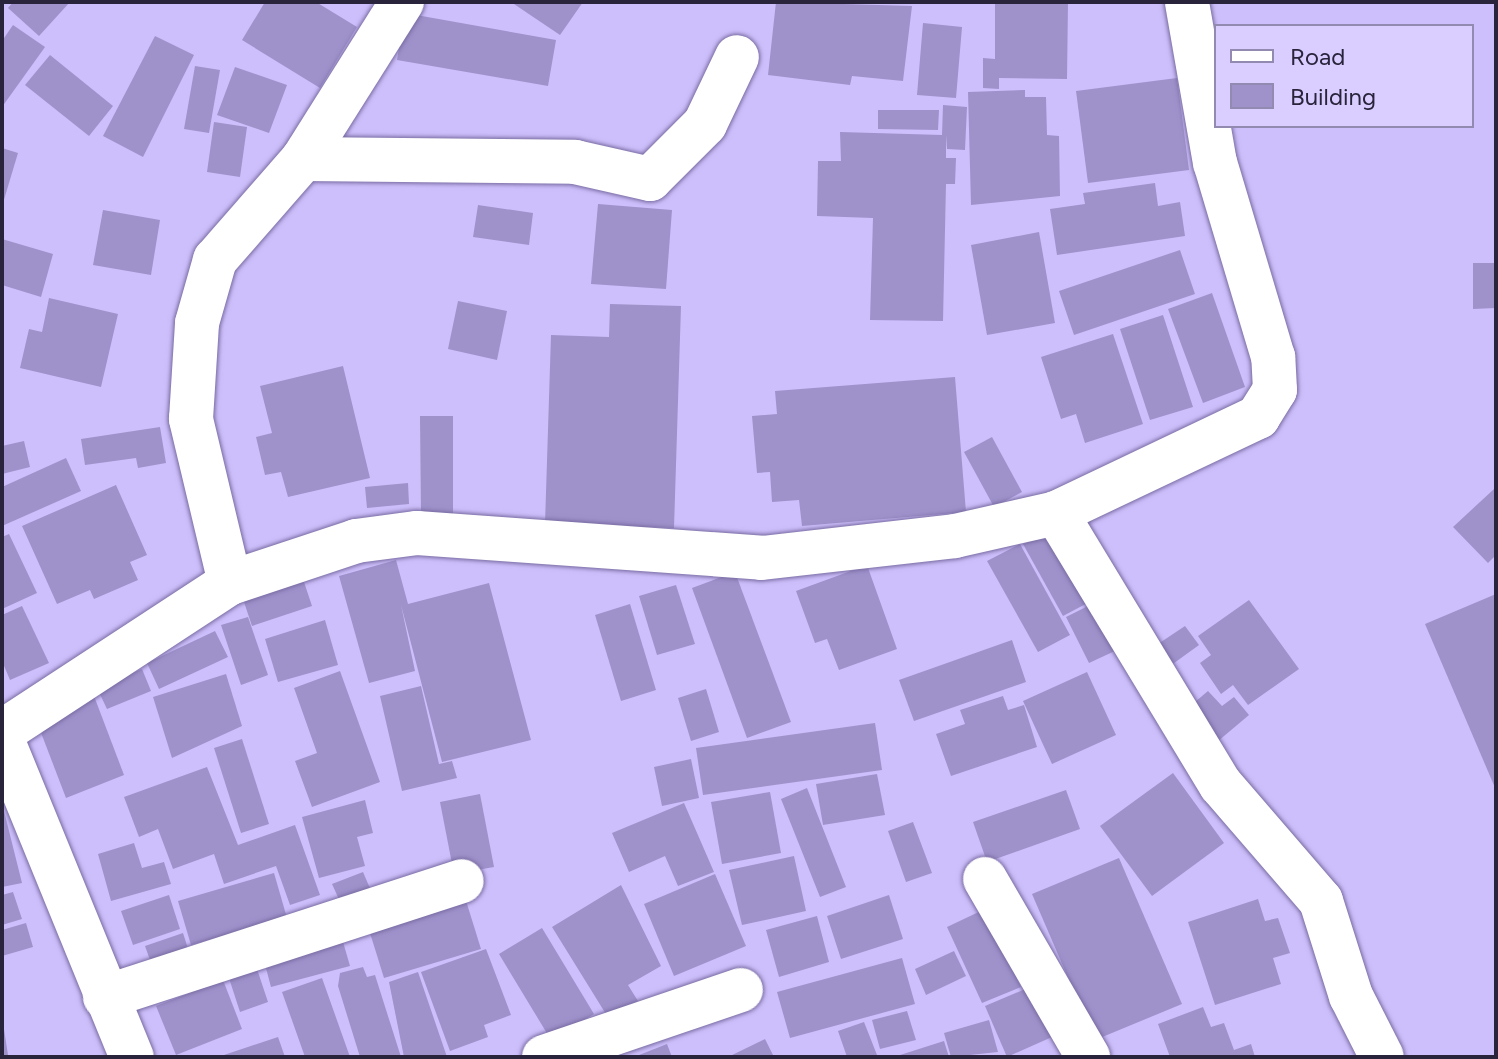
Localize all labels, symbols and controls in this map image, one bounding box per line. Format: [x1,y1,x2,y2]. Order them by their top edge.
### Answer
legend [1214,24,1474,128]
text: Road [1290,42,1345,71]
text: Building [1290,82,1376,111]

